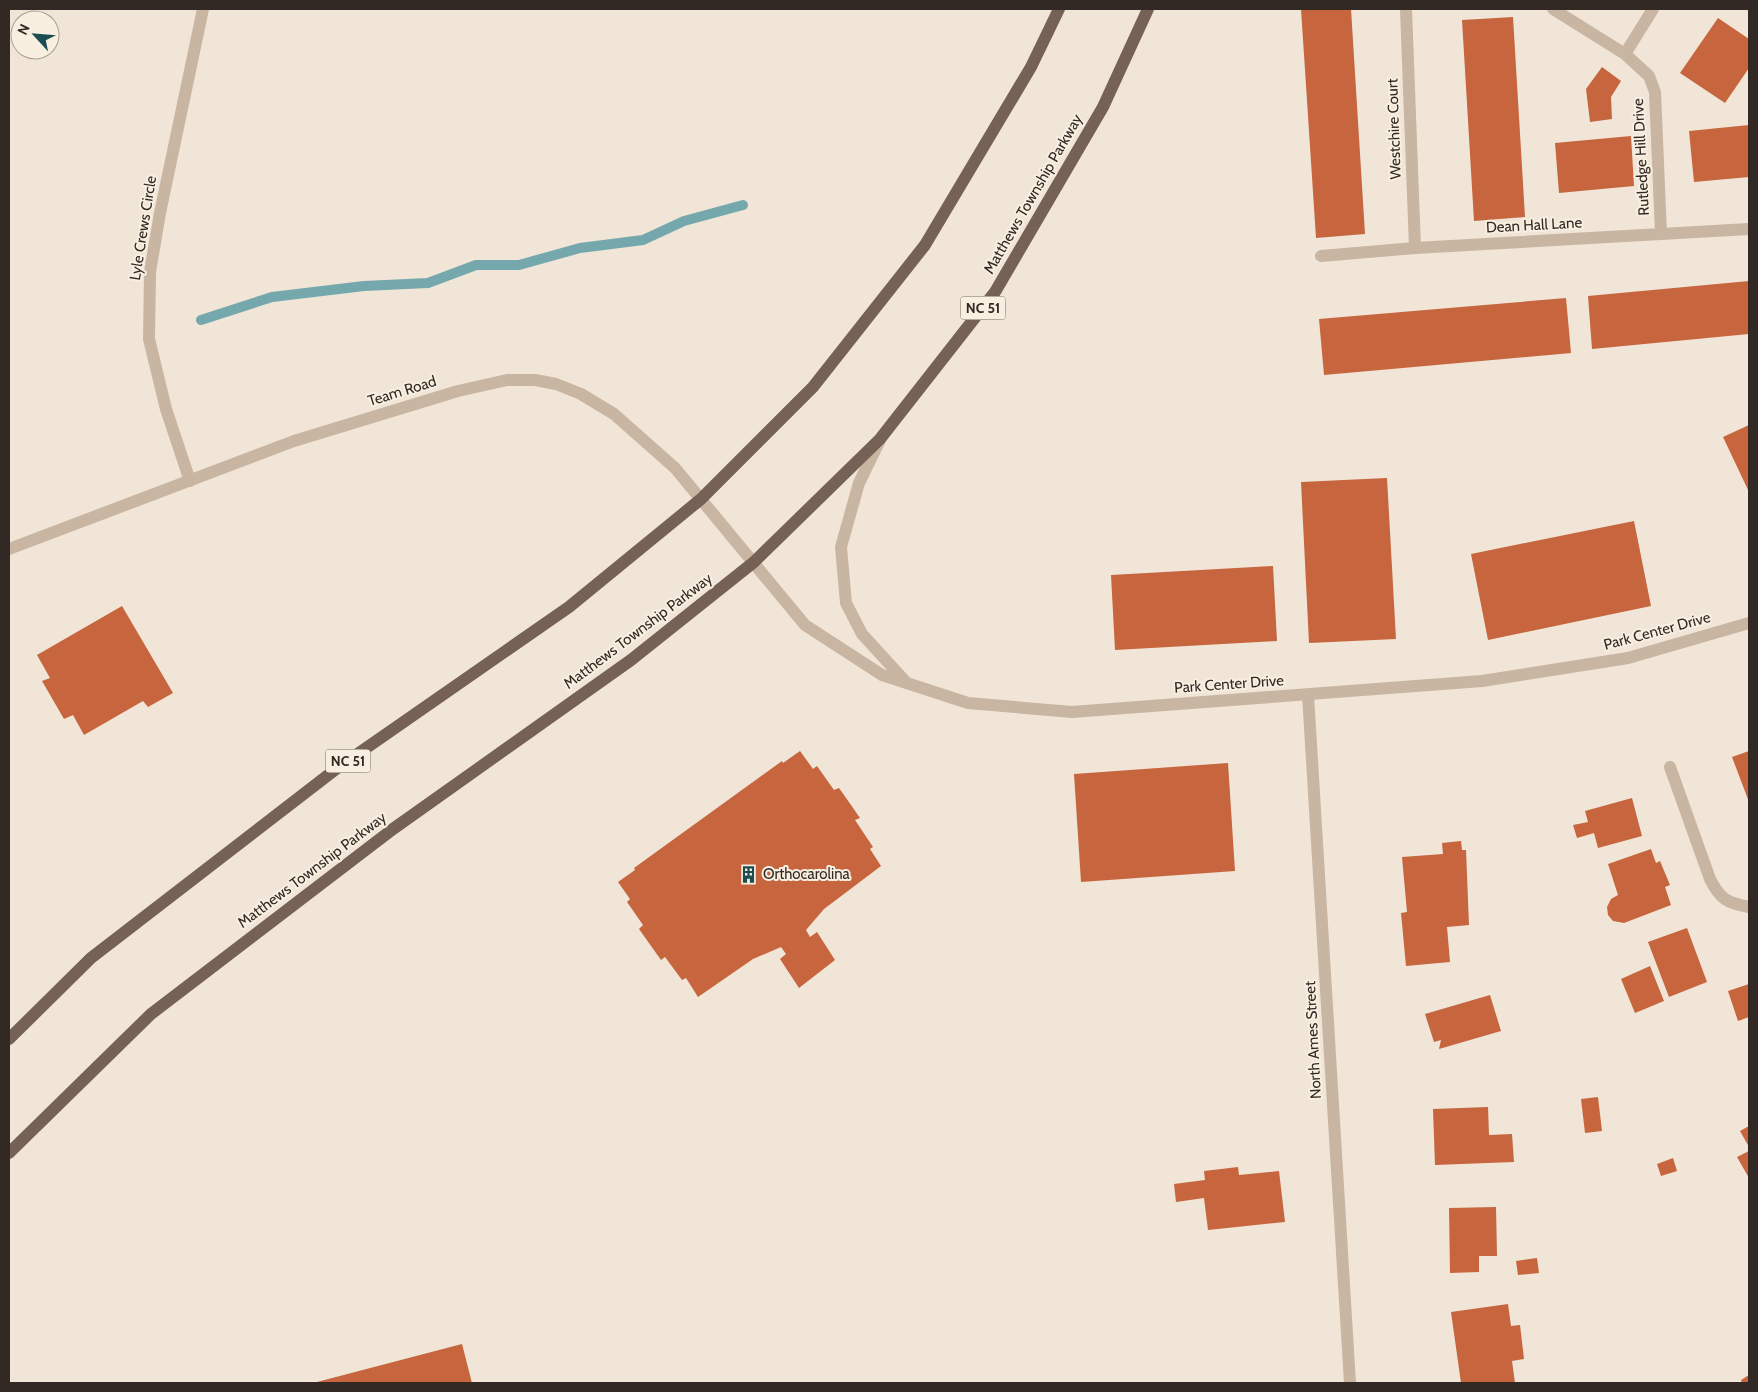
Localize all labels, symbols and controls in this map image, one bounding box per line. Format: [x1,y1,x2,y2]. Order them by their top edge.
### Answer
north arrow [10,10,60,60]
text: N [13,21,34,38]
street label: Westchire Court [1383,78,1405,180]
street label: Rutledge Hill Drive [1629,98,1653,216]
street label: Matthews Township Parkway [980,111,1086,277]
street label: Lyle Crews Circle [126,174,160,282]
street label: Dean Hall Lane [1485,213,1583,237]
road number: NC 51 [960,296,1006,320]
street label: Team Road [366,372,438,410]
street label: Matthews Township Parkway [560,569,716,693]
street label: Park Center Drive [1602,608,1713,654]
street label: Park Center Drive [1174,671,1285,697]
road number: NC 51 [326,749,370,772]
street label: Matthews Township Parkway [234,808,390,932]
building icon: Orthocarolina [739,864,759,884]
place label: Orthocarolina [763,865,851,883]
street label: North Ames Street [1301,981,1325,1099]

